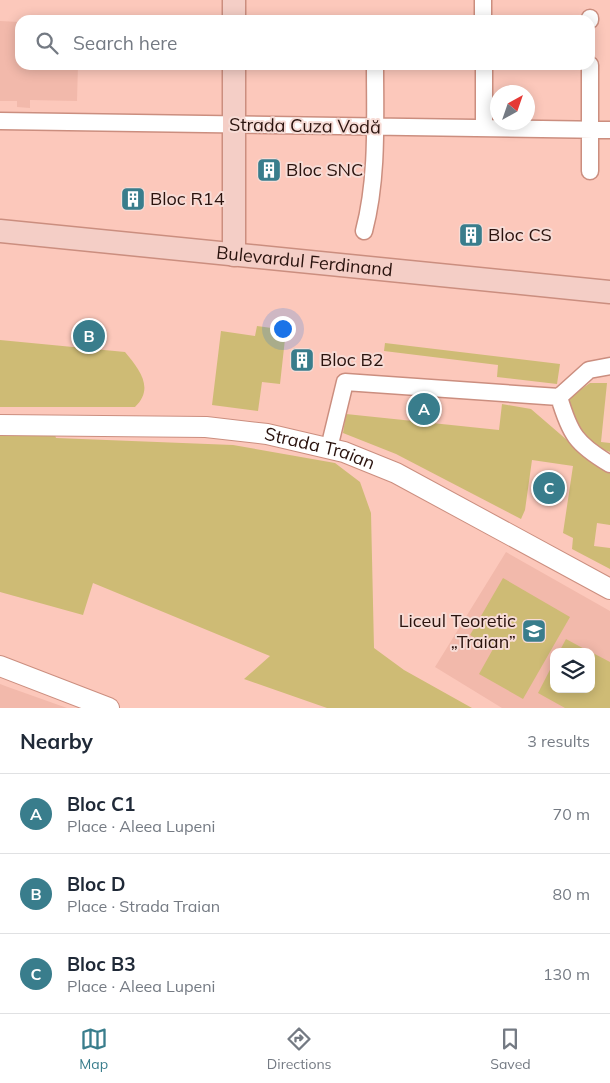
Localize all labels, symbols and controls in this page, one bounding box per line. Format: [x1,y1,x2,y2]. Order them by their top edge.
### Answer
search box [15,15,595,70]
icon: search [33,29,61,57]
text: Search here [73,31,177,55]
north arrow [490,85,535,130]
street label: Strada Cuza Vodă [229,113,381,138]
building icon: Bloc SNC [256,157,282,183]
place label: Bloc SNC [286,158,363,181]
building icon: Bloc R14 [120,186,146,212]
place label: Bloc R14 [150,187,225,210]
building icon: Bloc CS [458,222,484,248]
place label: Bloc CS [488,223,552,246]
street label: Bulevardul Ferdinand [215,241,394,281]
your location [270,316,296,342]
pin: B [73,317,105,355]
building icon: Bloc B2 [289,347,315,373]
place label: Bloc B2 [320,348,383,371]
pin: A [408,390,440,428]
street label: Strada Traian [262,422,378,474]
pin: C [533,469,565,507]
place label: Liceul Teoretic „Traian” [399,609,516,653]
school or university icon: Liceul Teoretic „Traian” [521,618,547,644]
map controls [550,648,595,693]
button: layers [550,648,595,693]
text: Nearby [20,728,93,754]
text: 3 results [527,731,590,751]
text: Bloc C1 [67,792,136,816]
text: A [30,804,42,824]
text: 70 m [553,804,590,824]
text: Place · Aleea Lupeni [67,816,215,836]
text: Bloc D [67,872,126,896]
text: B [30,884,42,904]
text: 80 m [553,884,590,904]
text: Place · Strada Traian [67,896,220,916]
text: Bloc B3 [67,952,136,976]
text: C [31,964,41,984]
text: 130 m [543,964,590,984]
text: Place · Aleea Lupeni [67,976,215,996]
tab: Map [79,1025,108,1073]
tab: Directions [267,1025,332,1073]
tab: Saved [490,1025,531,1073]

